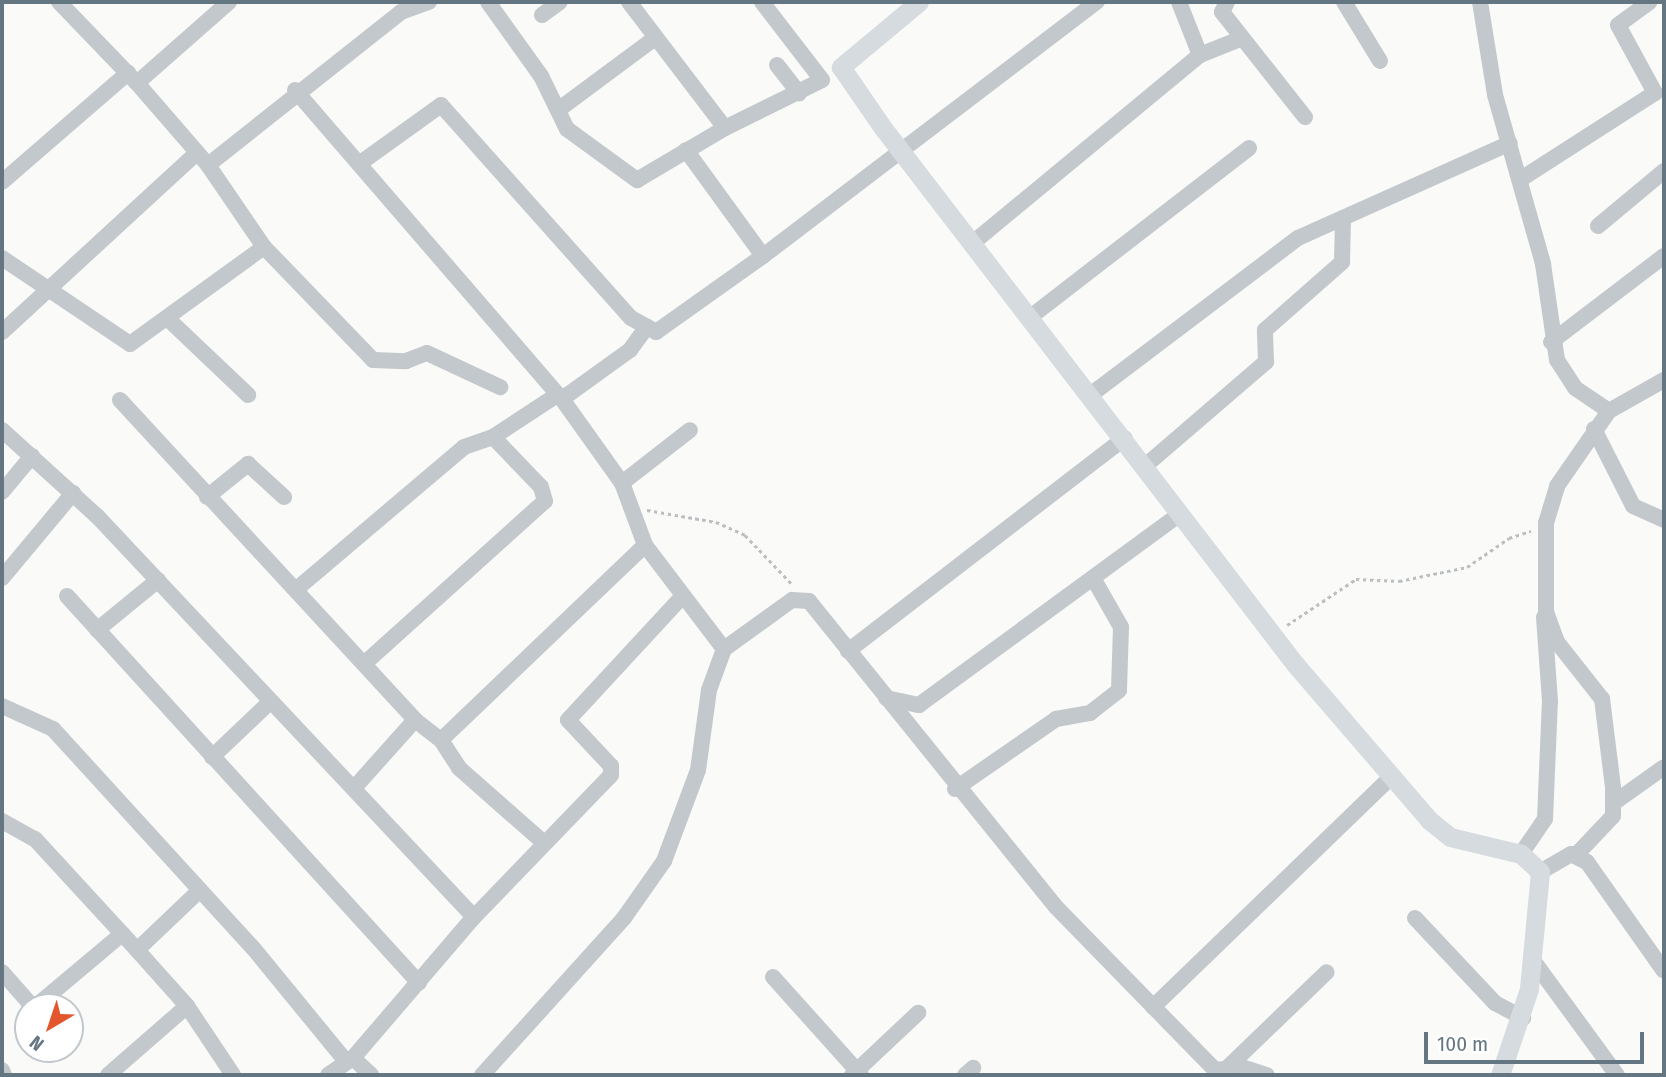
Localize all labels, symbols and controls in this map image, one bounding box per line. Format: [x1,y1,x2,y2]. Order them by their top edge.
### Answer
north arrow [14,993,84,1063]
scale bar [1428,1018,1648,1062]
text: N [25,1031,48,1056]
text: 100 m [1437,1031,1488,1057]

